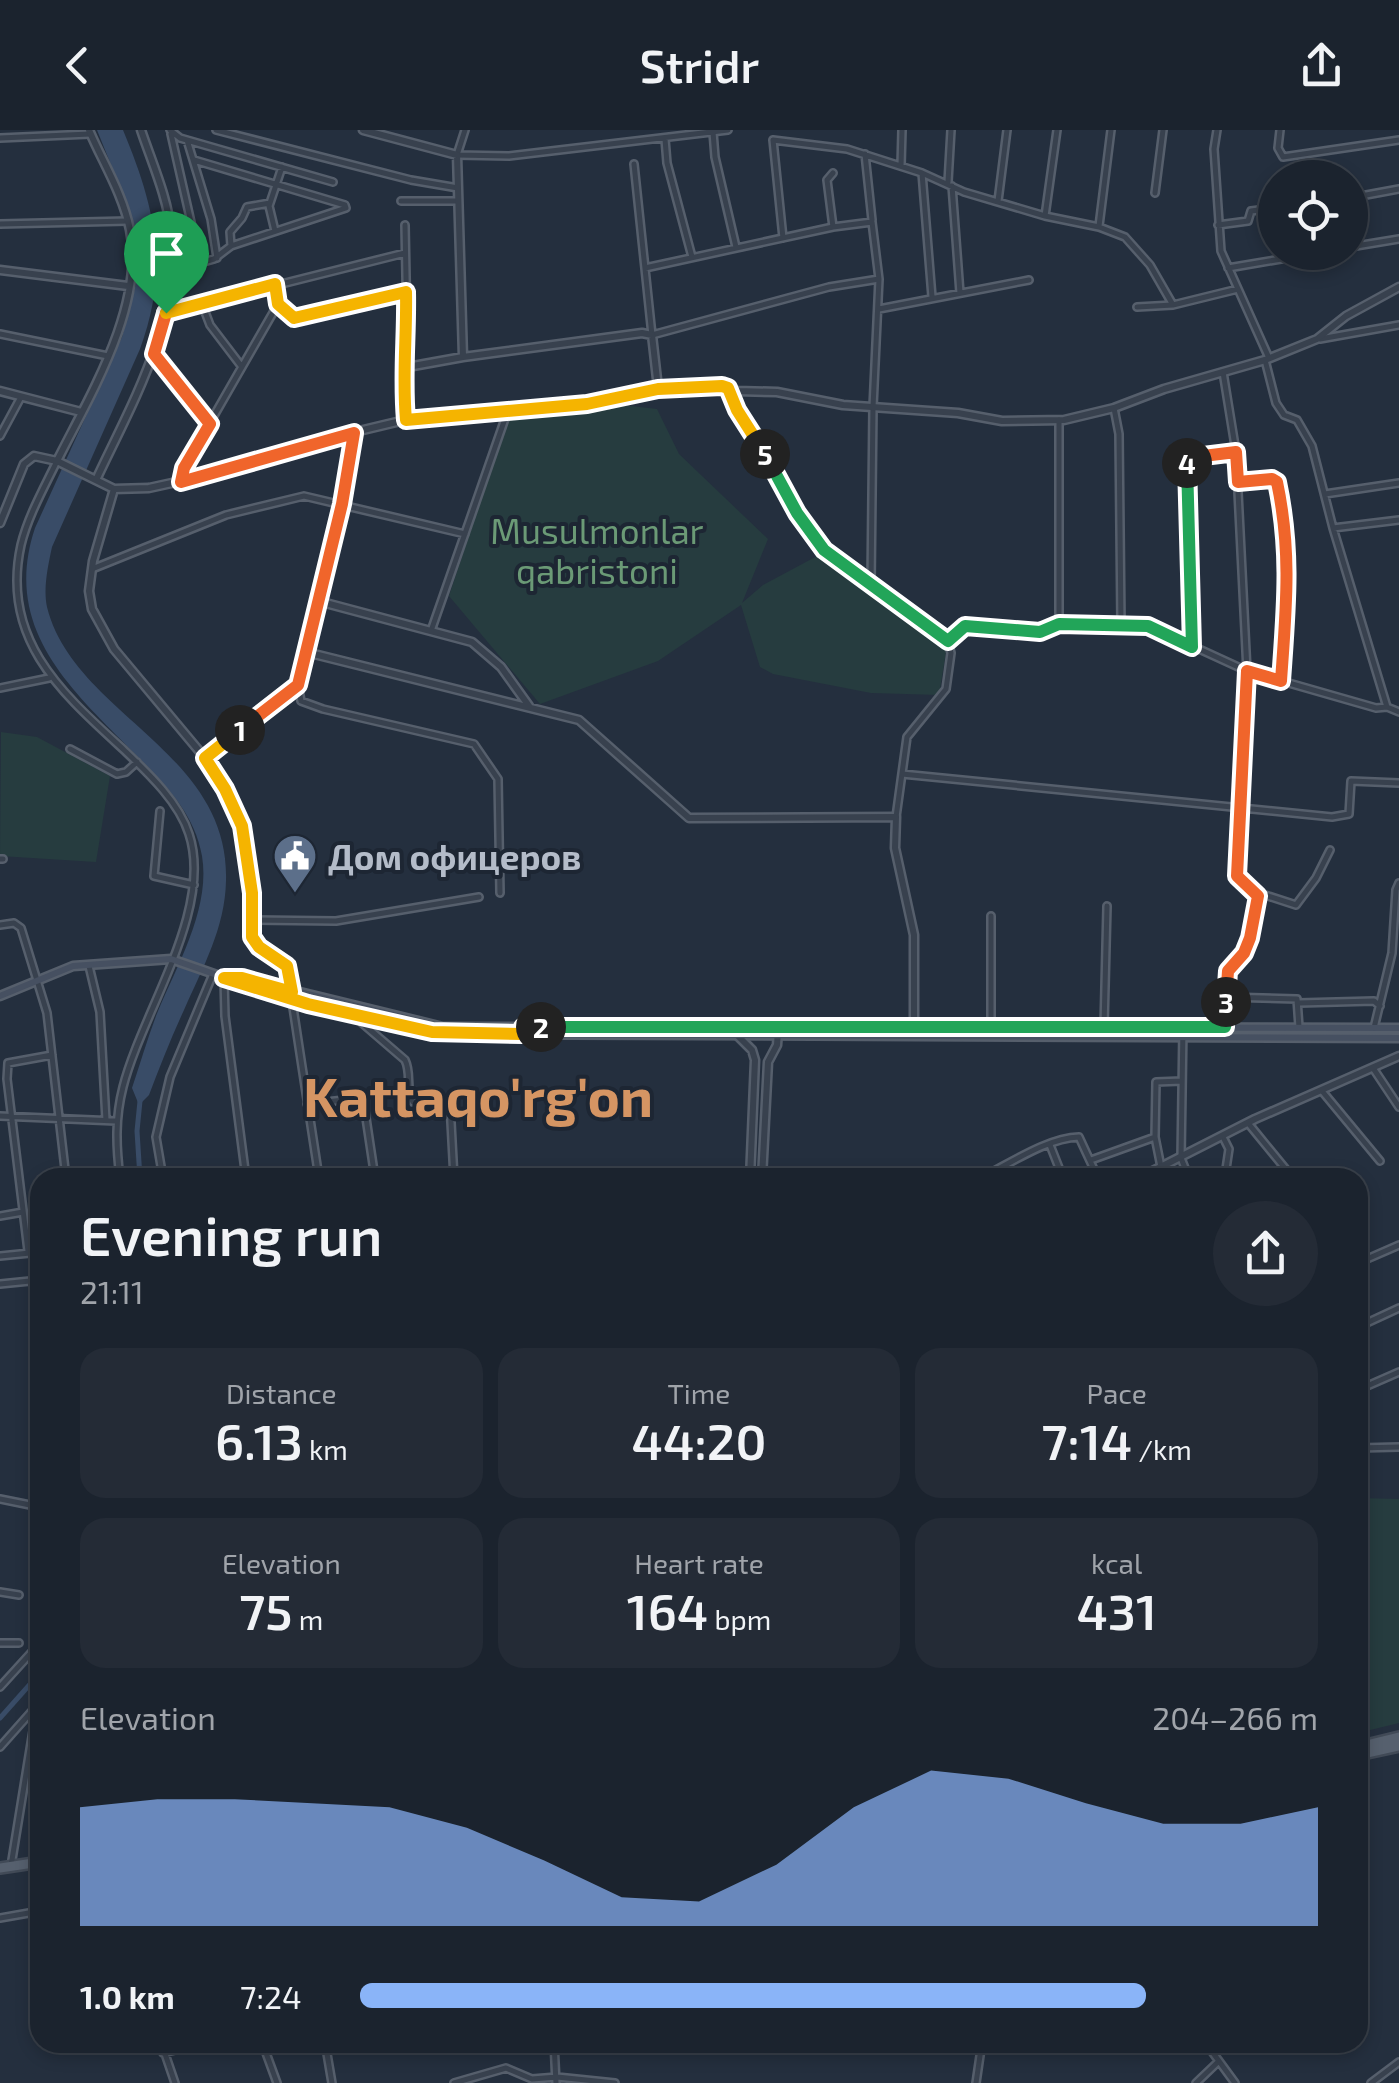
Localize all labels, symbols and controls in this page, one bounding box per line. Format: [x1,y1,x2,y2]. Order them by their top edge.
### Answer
icon: back [50,38,105,93]
text: Stridr [640,38,759,92]
icon: share [1294,38,1349,93]
map controls [1258,160,1368,270]
button: locate [1258,160,1368,270]
pin [124,211,209,314]
icon: arrive [139,226,194,281]
pin: 5 [740,429,790,479]
text: 5 [757,437,773,471]
pin: 4 [1162,438,1212,488]
text: 4 [1178,446,1196,480]
park label: Musulmonlar qabristoni [490,509,704,591]
pin: 1 [215,705,265,755]
text: 1 [234,713,246,747]
public building icon: Дом офицеров [272,833,318,894]
place label: Дом офицеров [328,835,581,877]
pin: 3 [1201,977,1251,1027]
text: 3 [1218,985,1234,1019]
pin: 2 [516,1002,566,1052]
text: 2 [533,1010,549,1044]
district label: Kattaqo'rg'on [303,1062,653,1128]
text: Evening run [80,1201,382,1267]
button: share [1213,1201,1318,1306]
text: 21:11 [80,1272,144,1310]
text: Distance [226,1376,337,1410]
text: Time [668,1376,730,1410]
text: Pace [1087,1376,1147,1410]
text: 6.13 [215,1410,303,1470]
text: 44:20 [632,1410,766,1470]
text: 7:14 [1042,1410,1132,1470]
text: km [303,1432,348,1466]
text: /km [1132,1432,1192,1466]
text: Elevation [222,1546,341,1580]
text: Heart rate [634,1546,764,1580]
text: kcal [1091,1546,1142,1580]
text: 75 [239,1580,293,1640]
text: 164 [627,1580,708,1640]
text: 431 [1076,1580,1157,1640]
text: m [293,1602,323,1636]
text: bpm [708,1602,771,1636]
text: Elevation [80,1698,216,1736]
text: 204–266 m [1152,1698,1318,1736]
text: 1.0 km [80,1977,175,2015]
text: 7:24 [240,1977,302,2015]

